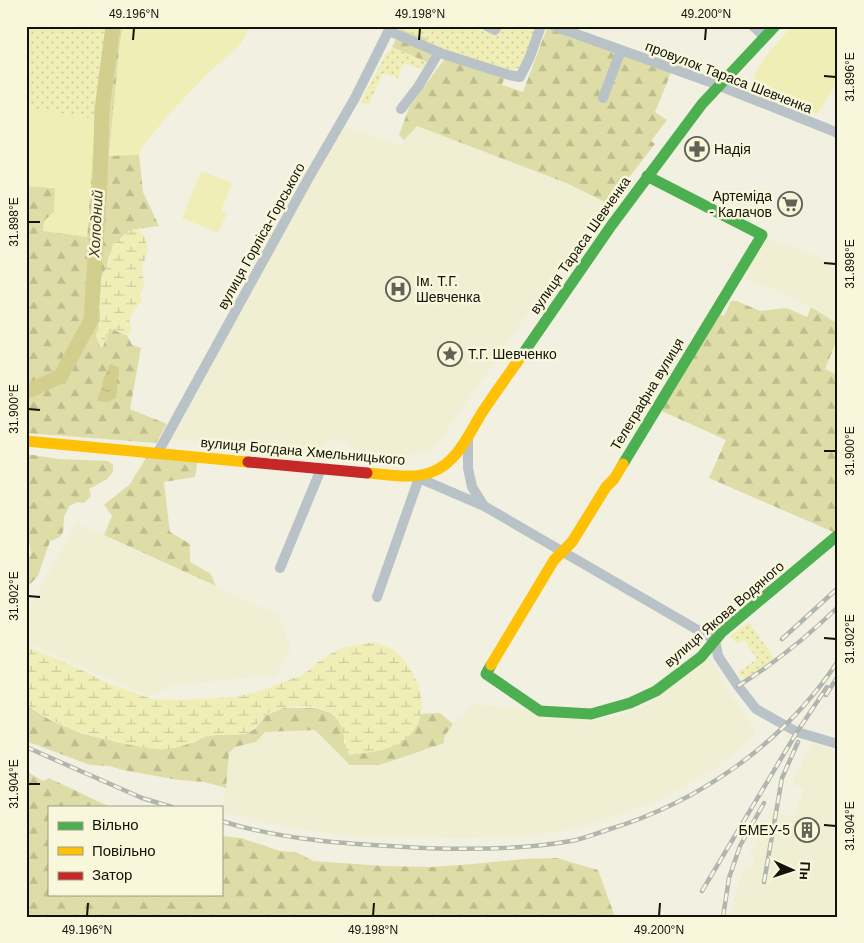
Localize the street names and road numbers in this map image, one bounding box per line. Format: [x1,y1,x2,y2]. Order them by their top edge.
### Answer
street label: провулок Тараса Шевченка [643,38,815,116]
street label: вулиця Горліса-Горського [214,160,308,312]
street label: вулиця Тараса Шевченка [526,173,634,317]
street label: Телеграфна вулиця [607,335,687,453]
street label: вулиця Богдана Хмельницького [200,434,406,468]
street label: вулиця Якова Водяного [661,558,787,670]

